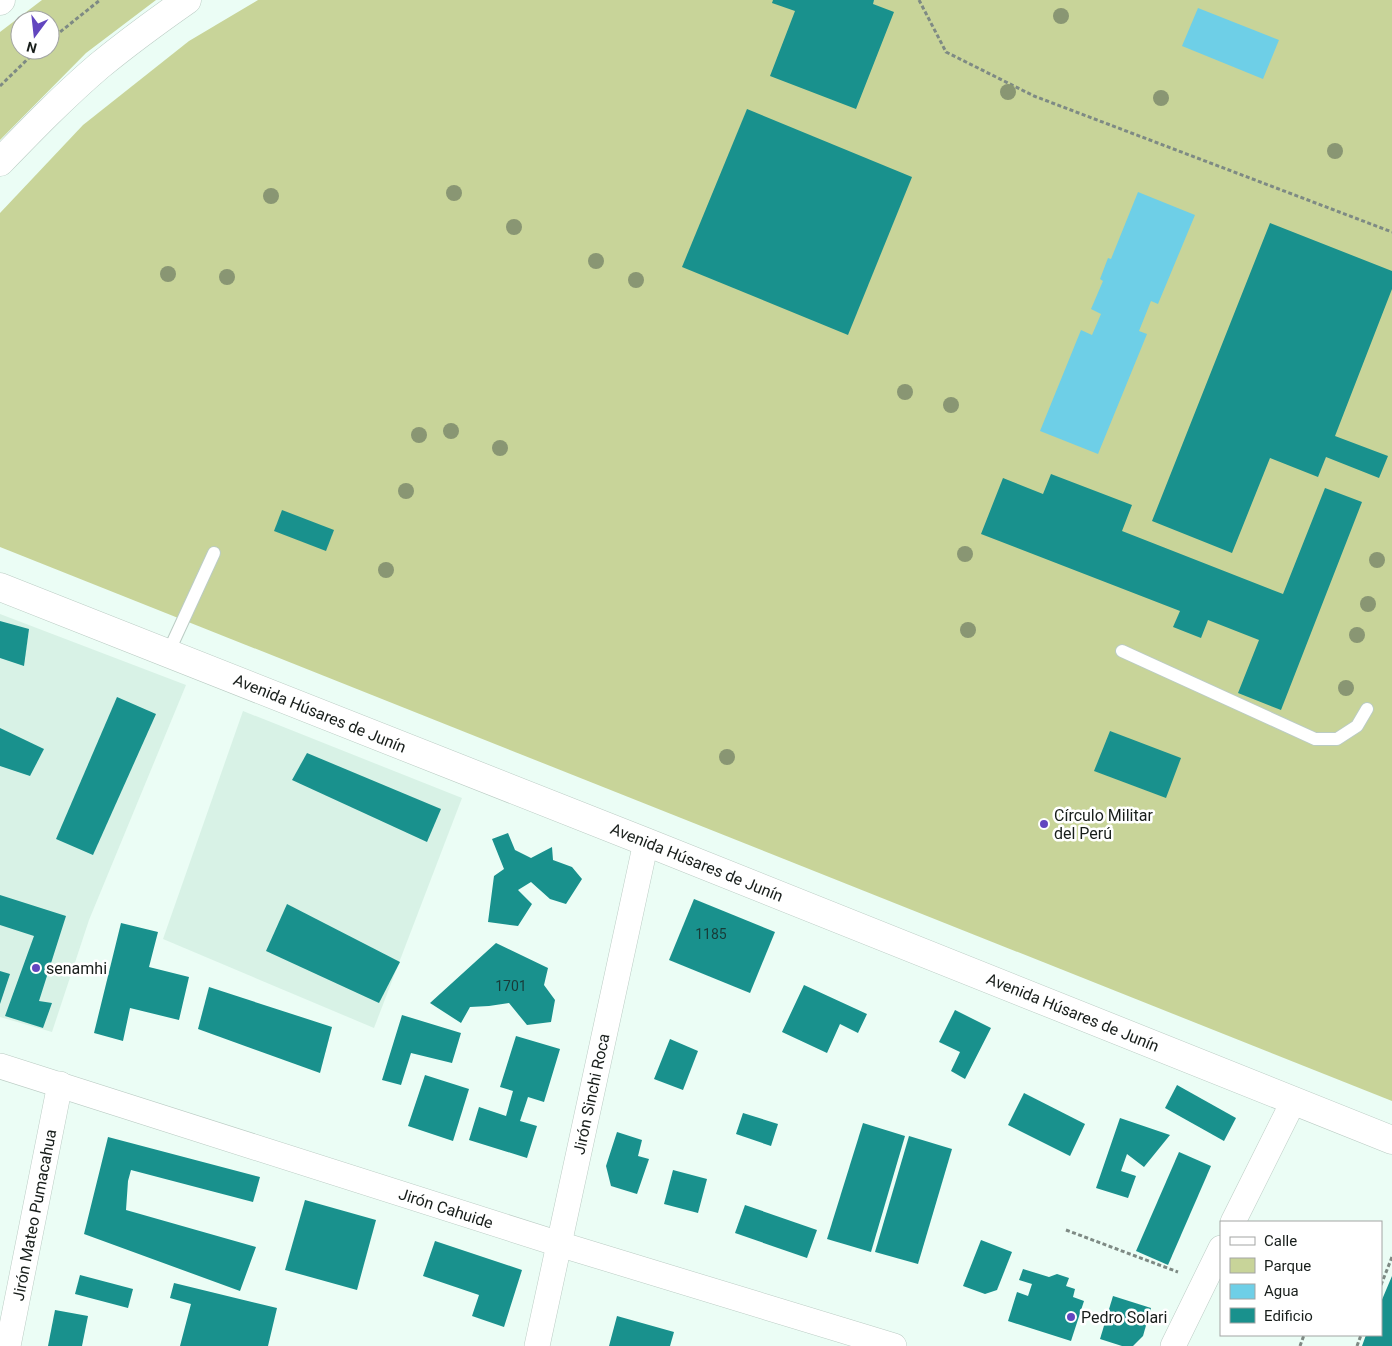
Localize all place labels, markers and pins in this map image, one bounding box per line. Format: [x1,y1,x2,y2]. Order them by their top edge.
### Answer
place label: Círculo Militar del Perú [1054,806,1153,843]
marker: Círculo Militar del Perú [1038,818,1050,830]
place label: senamhi [46,959,107,978]
marker: senamhi [30,962,42,974]
place label: Pedro Solari [1081,1308,1167,1327]
marker: Pedro Solari [1065,1311,1077,1323]

